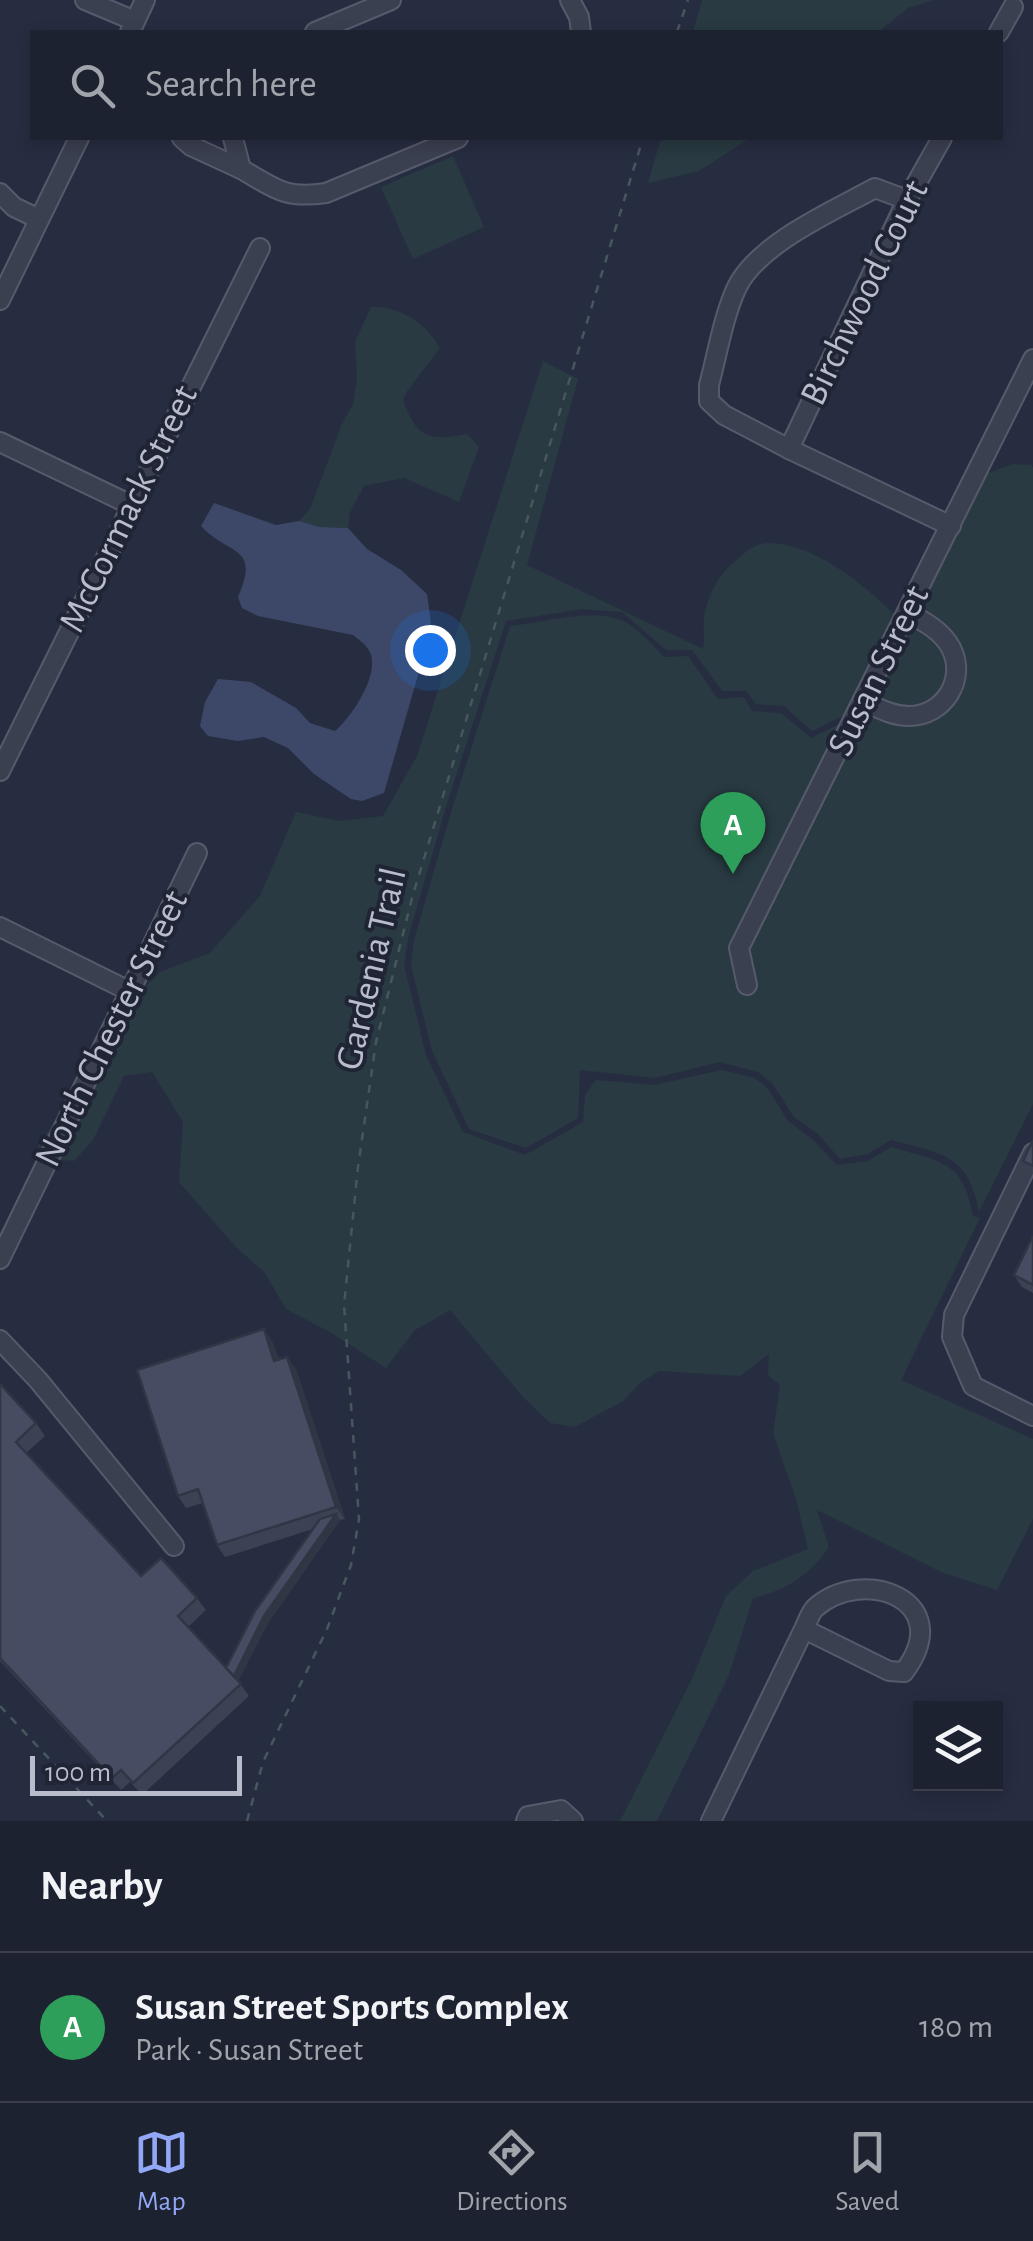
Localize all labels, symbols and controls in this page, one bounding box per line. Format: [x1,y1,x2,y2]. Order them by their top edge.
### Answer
search box [30,30,1003,140]
icon: search [65,58,120,113]
text: Search here [145,66,317,104]
street label: Birchwood Court [794,175,936,411]
street label: McCormack Street [53,380,205,638]
street label: Susan Street [822,580,936,762]
your location [405,625,456,676]
pin: A [700,792,766,874]
street label: Gardenia Trail [330,864,414,1074]
street label: North Chester Street [29,885,195,1173]
map controls [913,1701,1003,1791]
button: layers [913,1701,1003,1791]
scale bar [30,1751,242,1796]
text: 100 m [45,1759,111,1787]
text: Nearby [40,1865,163,1907]
text: Susan Street Sports Complex [135,1989,569,2027]
text: A [63,2011,82,2043]
text: 180 m [919,2011,993,2043]
text: Park · Susan Street [135,2034,363,2066]
tab: Map [134,2125,189,2219]
tab: Directions [456,2125,568,2219]
tab: Saved [835,2125,899,2219]

